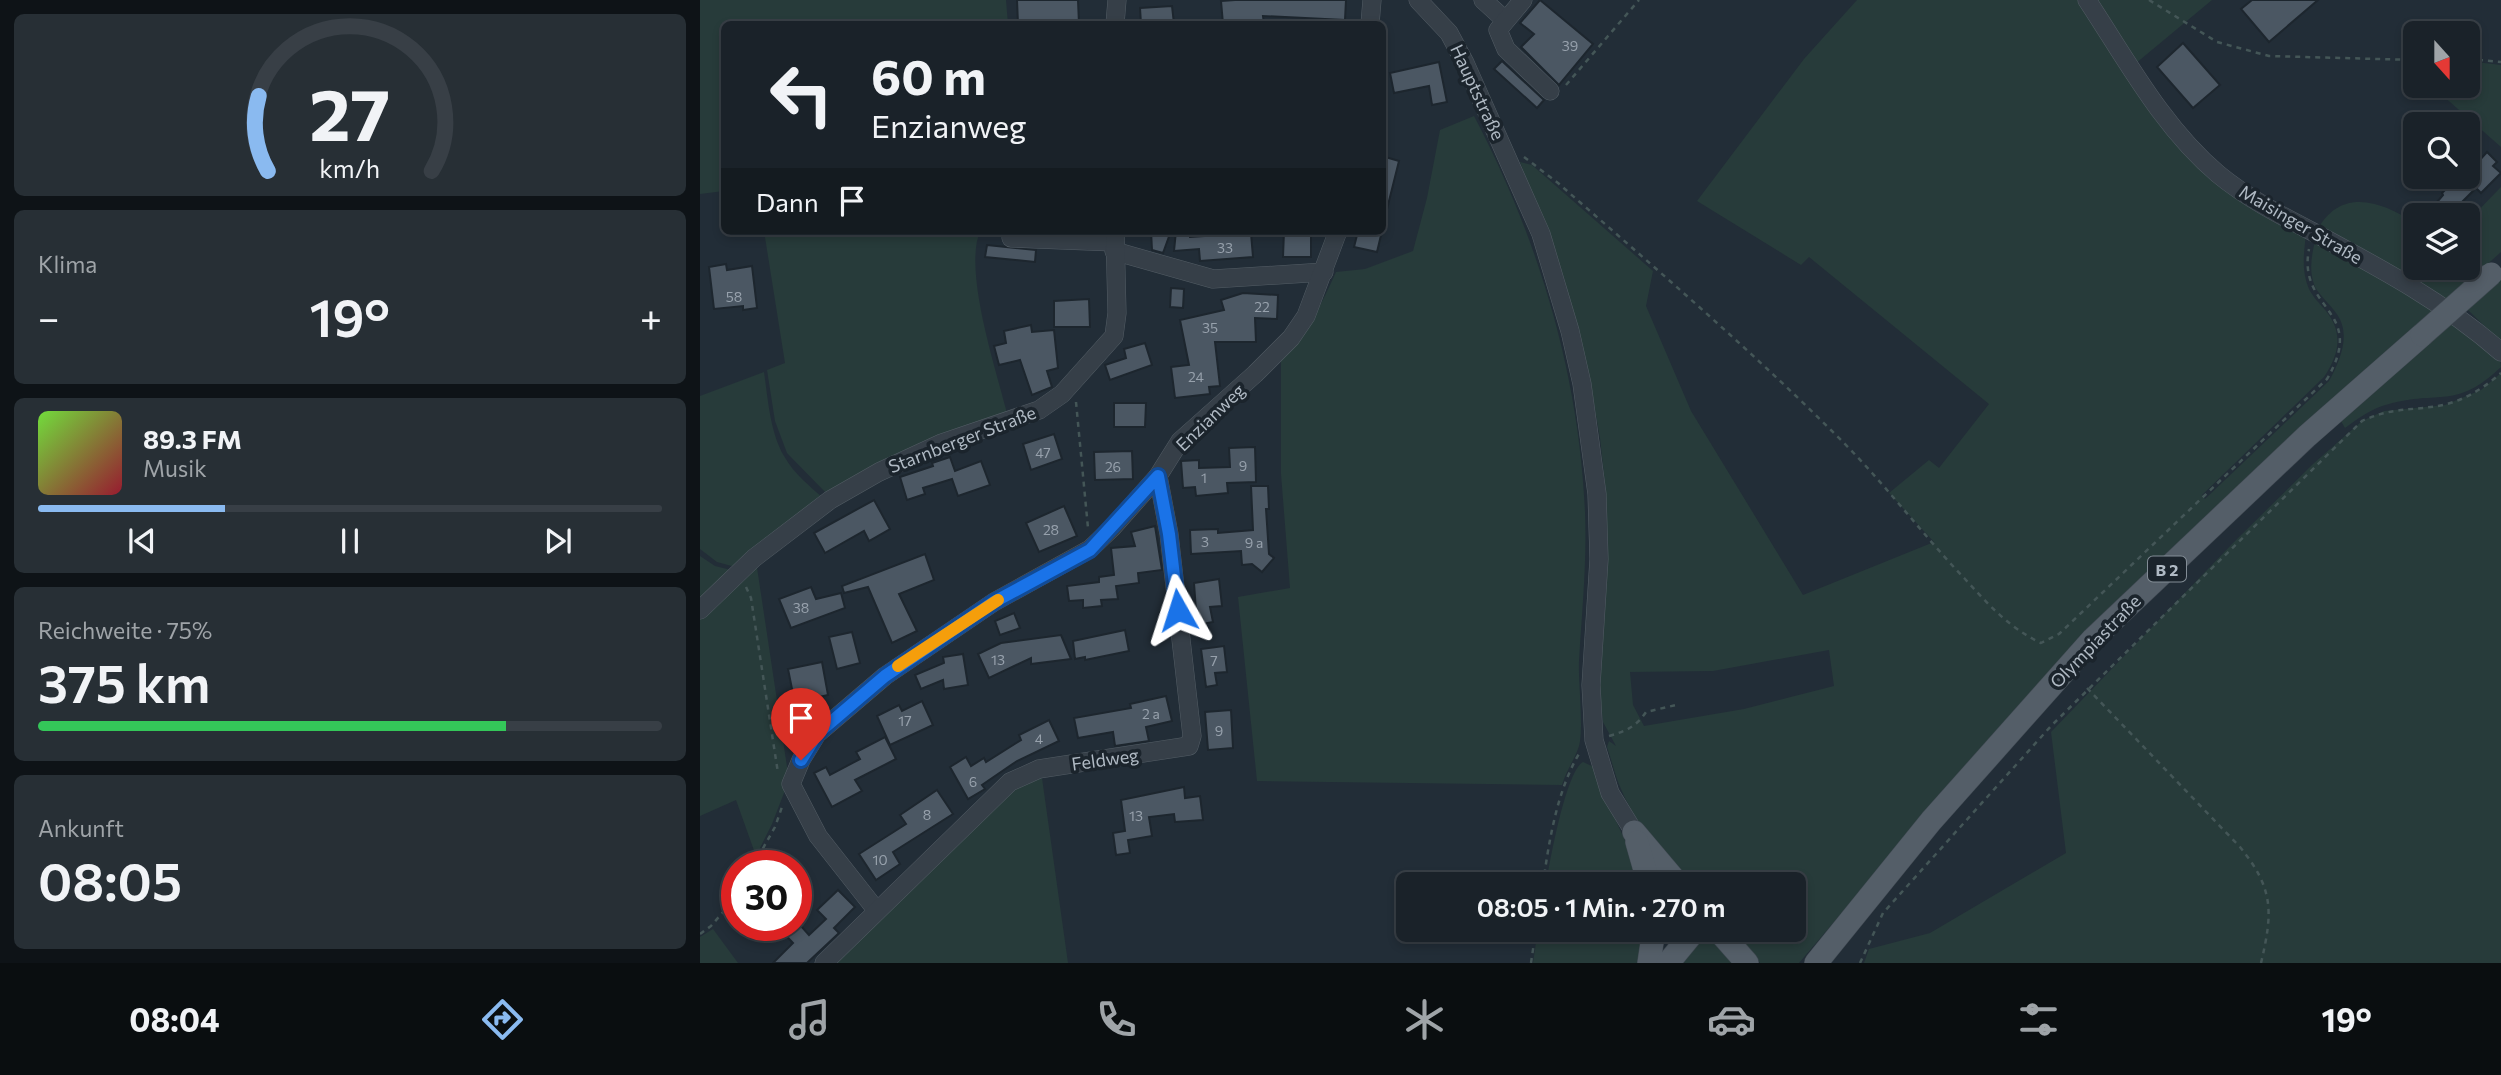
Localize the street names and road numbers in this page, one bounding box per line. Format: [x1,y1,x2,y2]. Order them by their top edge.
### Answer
street label: Hauptstraße [1446,41,1510,143]
street label: Maisinger Straße [2236,180,2366,268]
street label: Enzianweg [1171,379,1249,455]
street label: Starnberger Straße [885,401,1039,477]
road number: B 2 [2148,556,2186,582]
street label: Olympiastraße [2045,590,2145,692]
street label: Feldweg [1070,743,1140,775]

